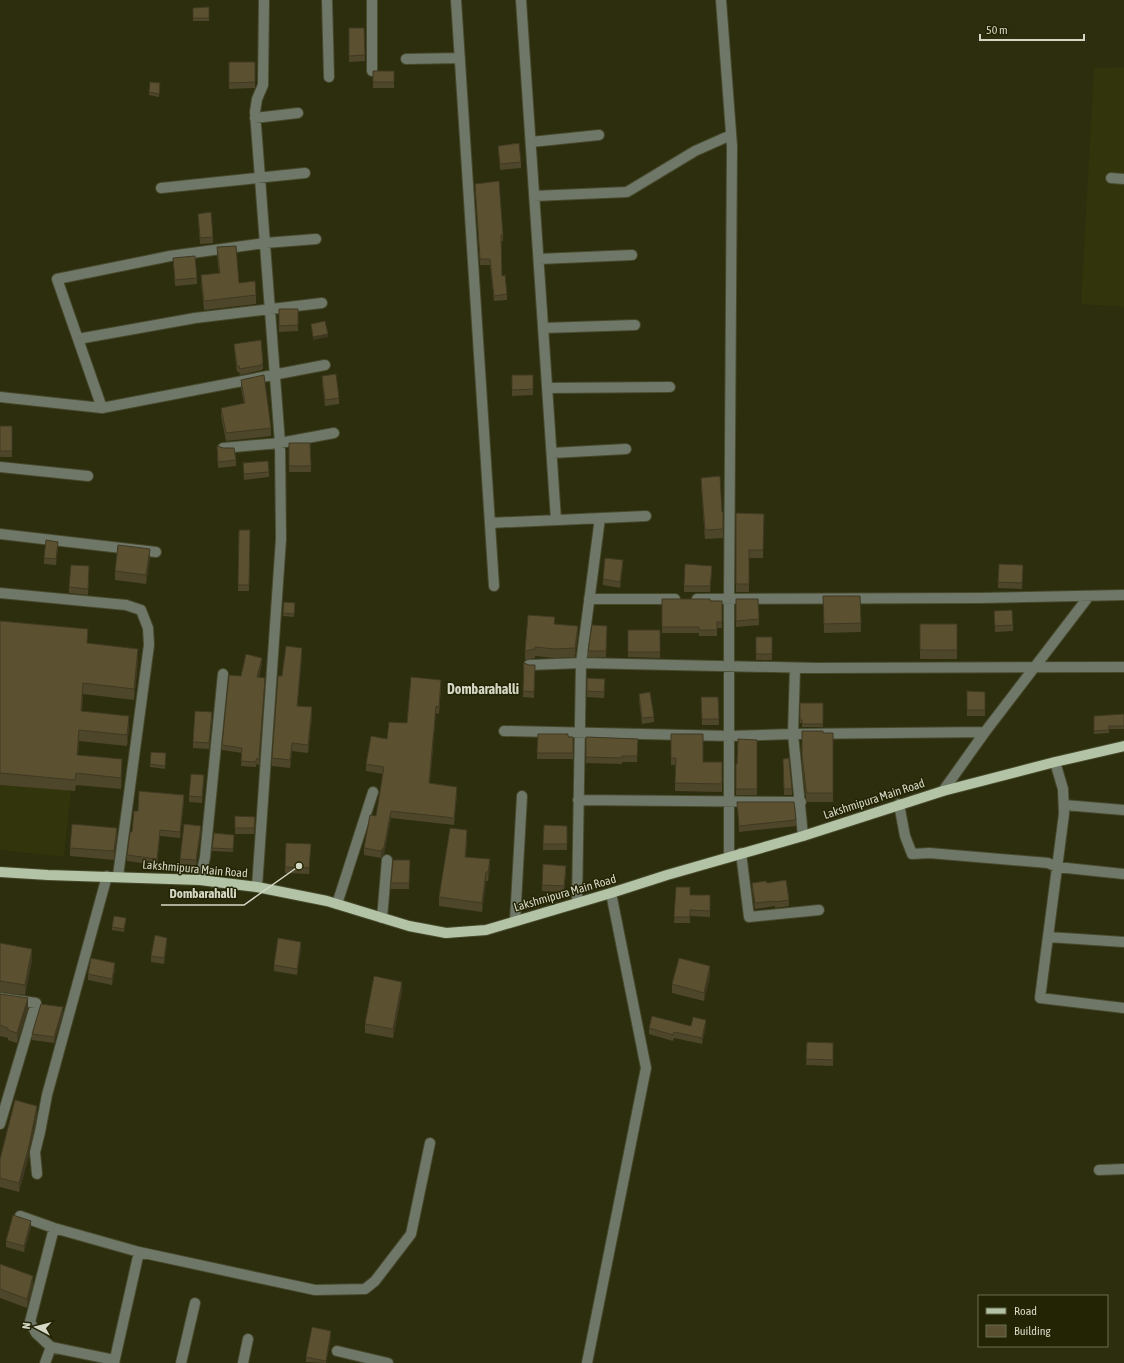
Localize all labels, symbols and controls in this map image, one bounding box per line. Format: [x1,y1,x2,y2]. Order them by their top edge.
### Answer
scale bar [980,16,1084,42]
text: 50 m [986,23,1008,37]
district label: Dombarahalli [447,681,519,697]
street label: Lakshmipura Main Road [822,776,926,822]
street label: Lakshmipura Main Road [142,857,248,881]
street label: Lakshmipura Main Road [512,872,618,914]
callout: Dombarahalli [161,880,244,905]
text: Dombarahalli [170,886,236,901]
legend [978,1295,1108,1347]
text: Road [1014,1304,1037,1318]
north arrow [16,1307,56,1347]
text: N [20,1322,32,1330]
text: Building [1014,1324,1052,1338]

